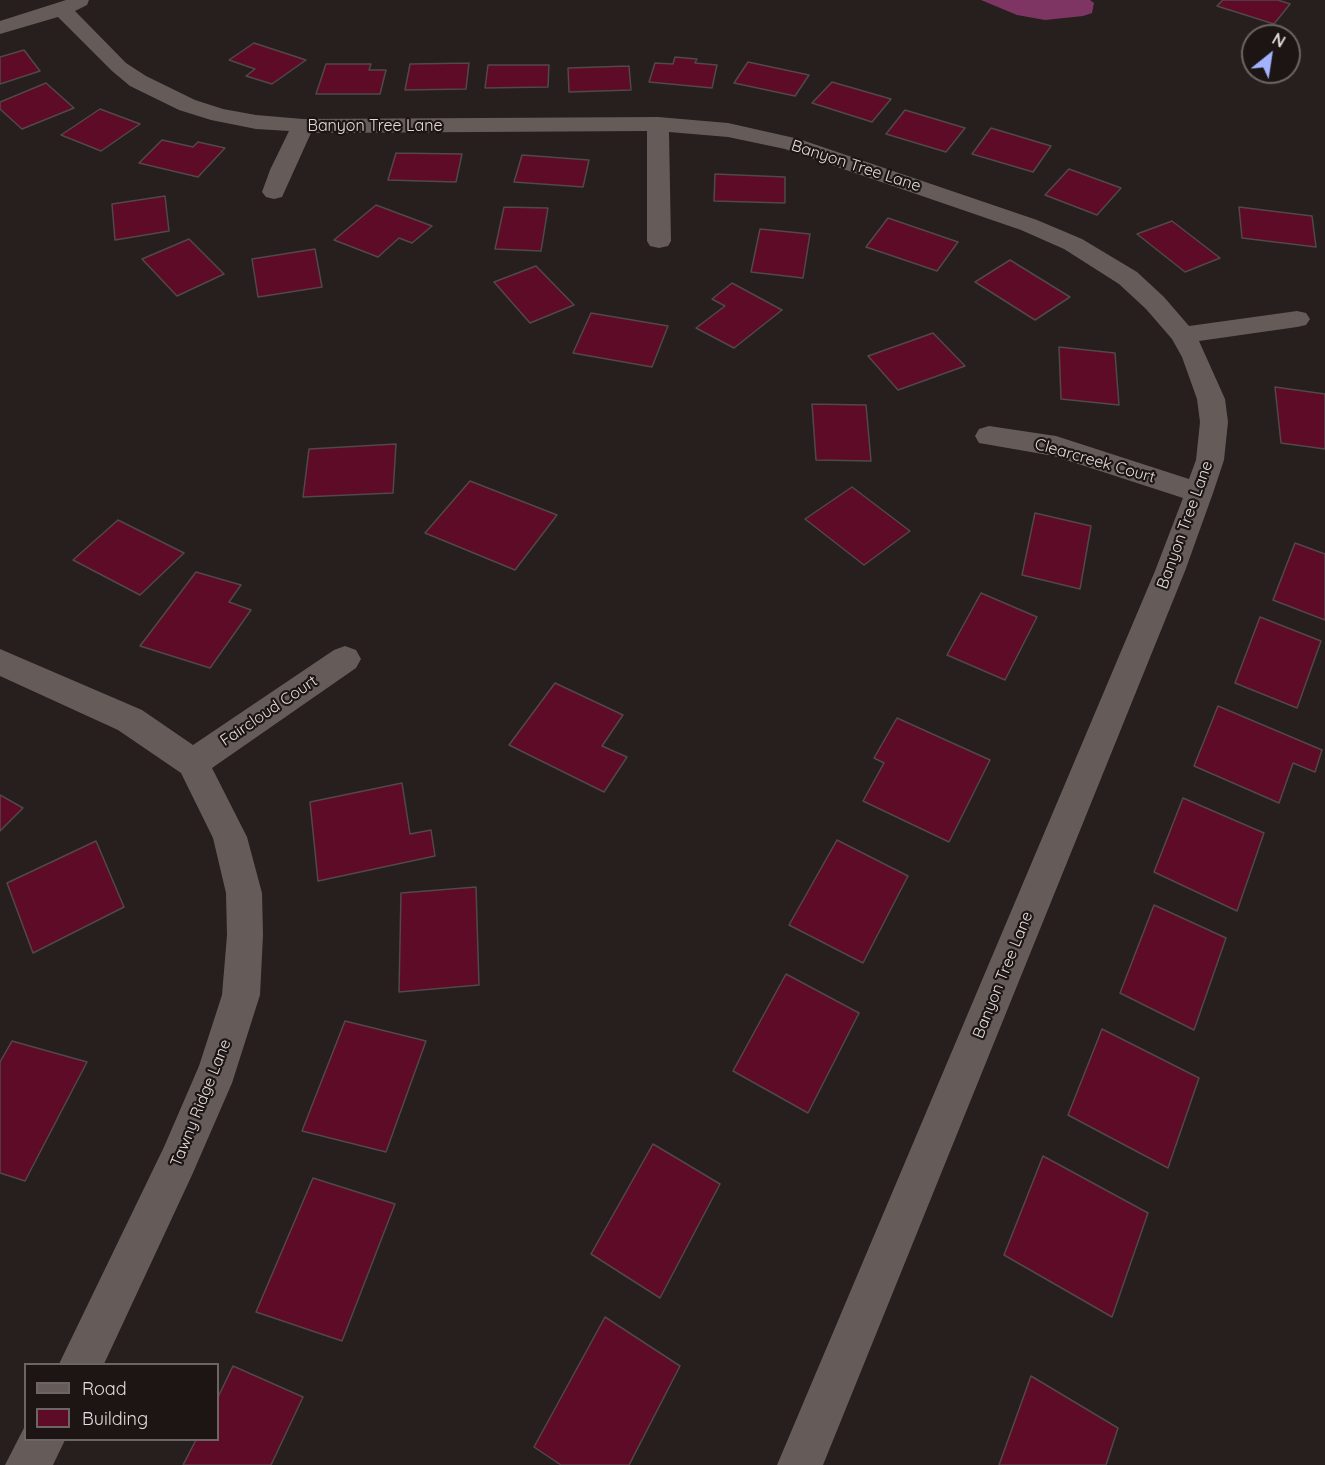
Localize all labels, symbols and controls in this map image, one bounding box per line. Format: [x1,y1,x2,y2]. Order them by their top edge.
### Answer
north arrow [1241,24,1301,84]
text: N [1269,29,1289,52]
street label: Banyon Tree Lane [307,116,443,136]
street label: Banyon Tree Lane [789,136,923,196]
street label: Clearcreek Court [1033,435,1157,487]
street label: Banyon Tree Lane [1153,458,1217,592]
street label: Faircloud Court [217,671,321,751]
street label: Banyon Tree Lane [969,909,1037,1041]
street label: Tawny Ridge Lane [167,1036,235,1170]
legend [24,1363,219,1441]
text: Road [82,1377,127,1400]
text: Building [82,1407,148,1430]

